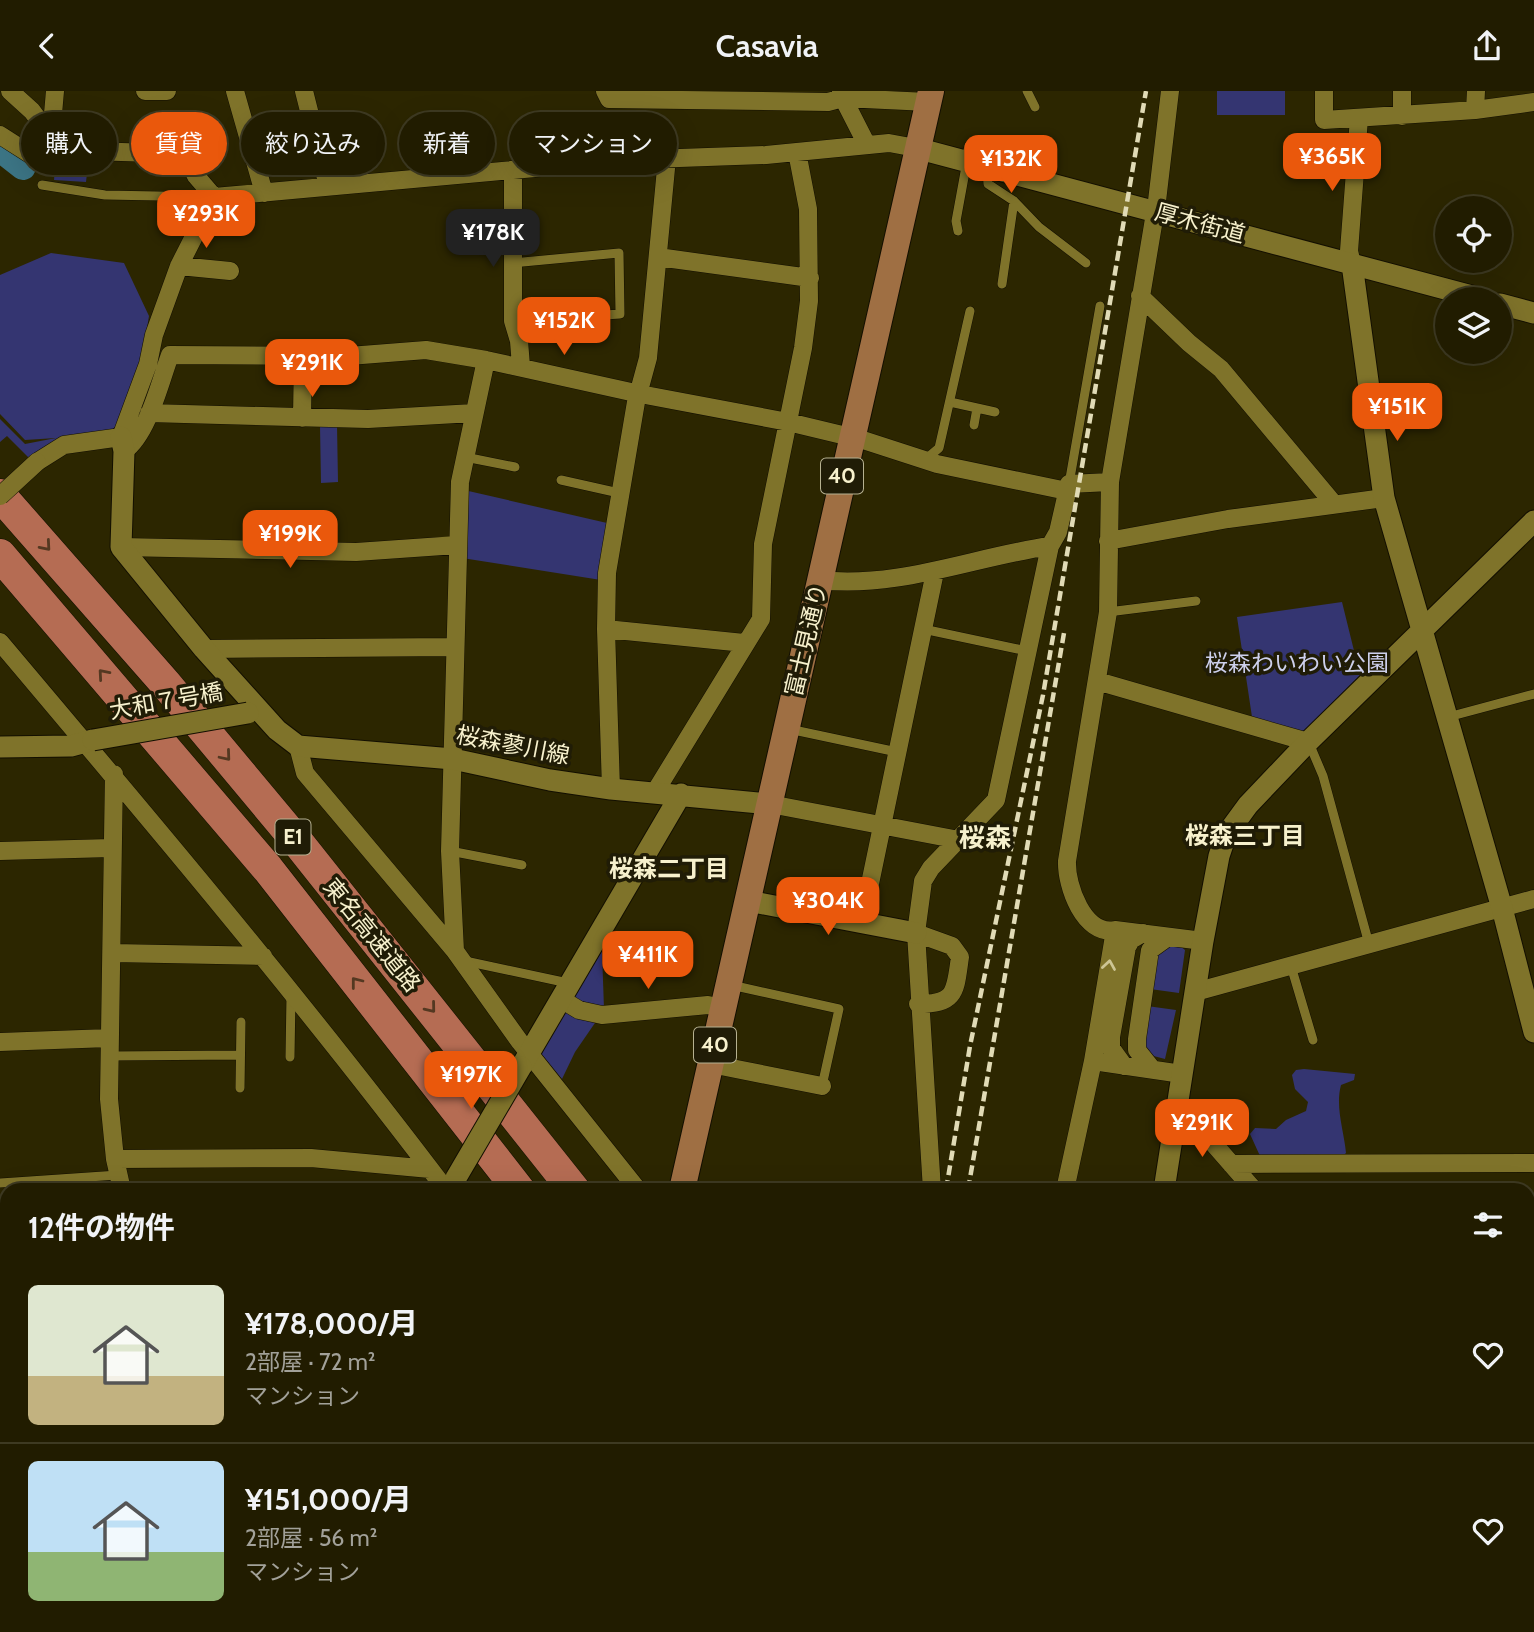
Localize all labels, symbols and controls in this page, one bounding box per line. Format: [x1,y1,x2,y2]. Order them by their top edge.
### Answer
text: Casavia [716,26,818,65]
icon: back [28,27,66,65]
icon: share [1468,27,1506,65]
chip: 購入 [21,112,117,175]
chip: 賃貸 [131,112,227,175]
chip: 絞り込み [241,112,385,175]
chip: 新着 [399,112,495,175]
chip: マンション [509,112,677,175]
pin: ¥365K [1283,133,1381,193]
pin: ¥132K [962,135,1060,195]
text: ¥365K [1299,142,1365,170]
text: ¥132K [980,144,1042,172]
pin: ¥293K [157,191,255,250]
map controls [1435,196,1512,364]
button: locate [1435,196,1512,273]
street label: 厚木街道 [1152,198,1248,248]
text: ¥293K [173,199,239,227]
pin: ¥178K [444,209,542,269]
text: ¥178K [462,218,524,246]
button: layers [1435,287,1512,364]
pin: ¥152K [515,297,613,357]
text: ¥152K [533,306,595,334]
pin: ¥291K [263,339,361,399]
text: ¥291K [281,348,343,376]
pin: ¥151K [1348,383,1446,443]
text: ¥151K [1368,392,1426,420]
road number: 40 [821,459,863,493]
pin: ¥199K [241,511,339,570]
text: ¥199K [259,519,321,547]
one-way arrow [37,538,50,551]
street label: 富士見通り [779,581,833,699]
park label: 桜森わいわい公園 [1205,649,1389,677]
one-way arrow [99,669,111,682]
street label: 大和７号橋 [107,677,225,725]
street label: 桜森蓼川線 [454,720,572,770]
one-way arrow [217,748,230,760]
road number: E1 [276,819,310,855]
district label: 桜森三丁目 [1185,821,1305,850]
district label: 桜森 [959,822,1011,854]
district label: 桜森二丁目 [609,854,729,883]
street label: 東名高速道路 [318,873,426,997]
pin: ¥304K [779,877,877,937]
text: ¥304K [792,886,864,914]
pin: ¥411K [599,932,697,991]
text: ¥411K [618,940,678,968]
one-way arrow [1102,959,1117,971]
one-way arrow [352,977,365,989]
one-way arrow [423,1000,435,1013]
road number: 40 [694,1027,736,1063]
pin: ¥197K [422,1051,520,1111]
text: ¥197K [440,1060,502,1088]
pin: ¥291K [1153,1100,1251,1159]
text: ¥291K [1171,1108,1233,1136]
icon: filters [1469,1206,1507,1244]
text: 12件の物件 [28,1209,175,1246]
text: ¥178,000/月 [245,1305,418,1342]
icon: home [84,1313,168,1397]
icon: heart [1469,1336,1507,1374]
text: 2部屋 · 72 m² [245,1348,375,1376]
text: マンション [245,1382,360,1410]
text: ¥151,000/月 [245,1481,412,1518]
icon: home [84,1489,168,1573]
icon: heart [1469,1512,1507,1550]
text: 2部屋 · 56 m² [245,1524,377,1552]
text: マンション [245,1558,360,1586]

